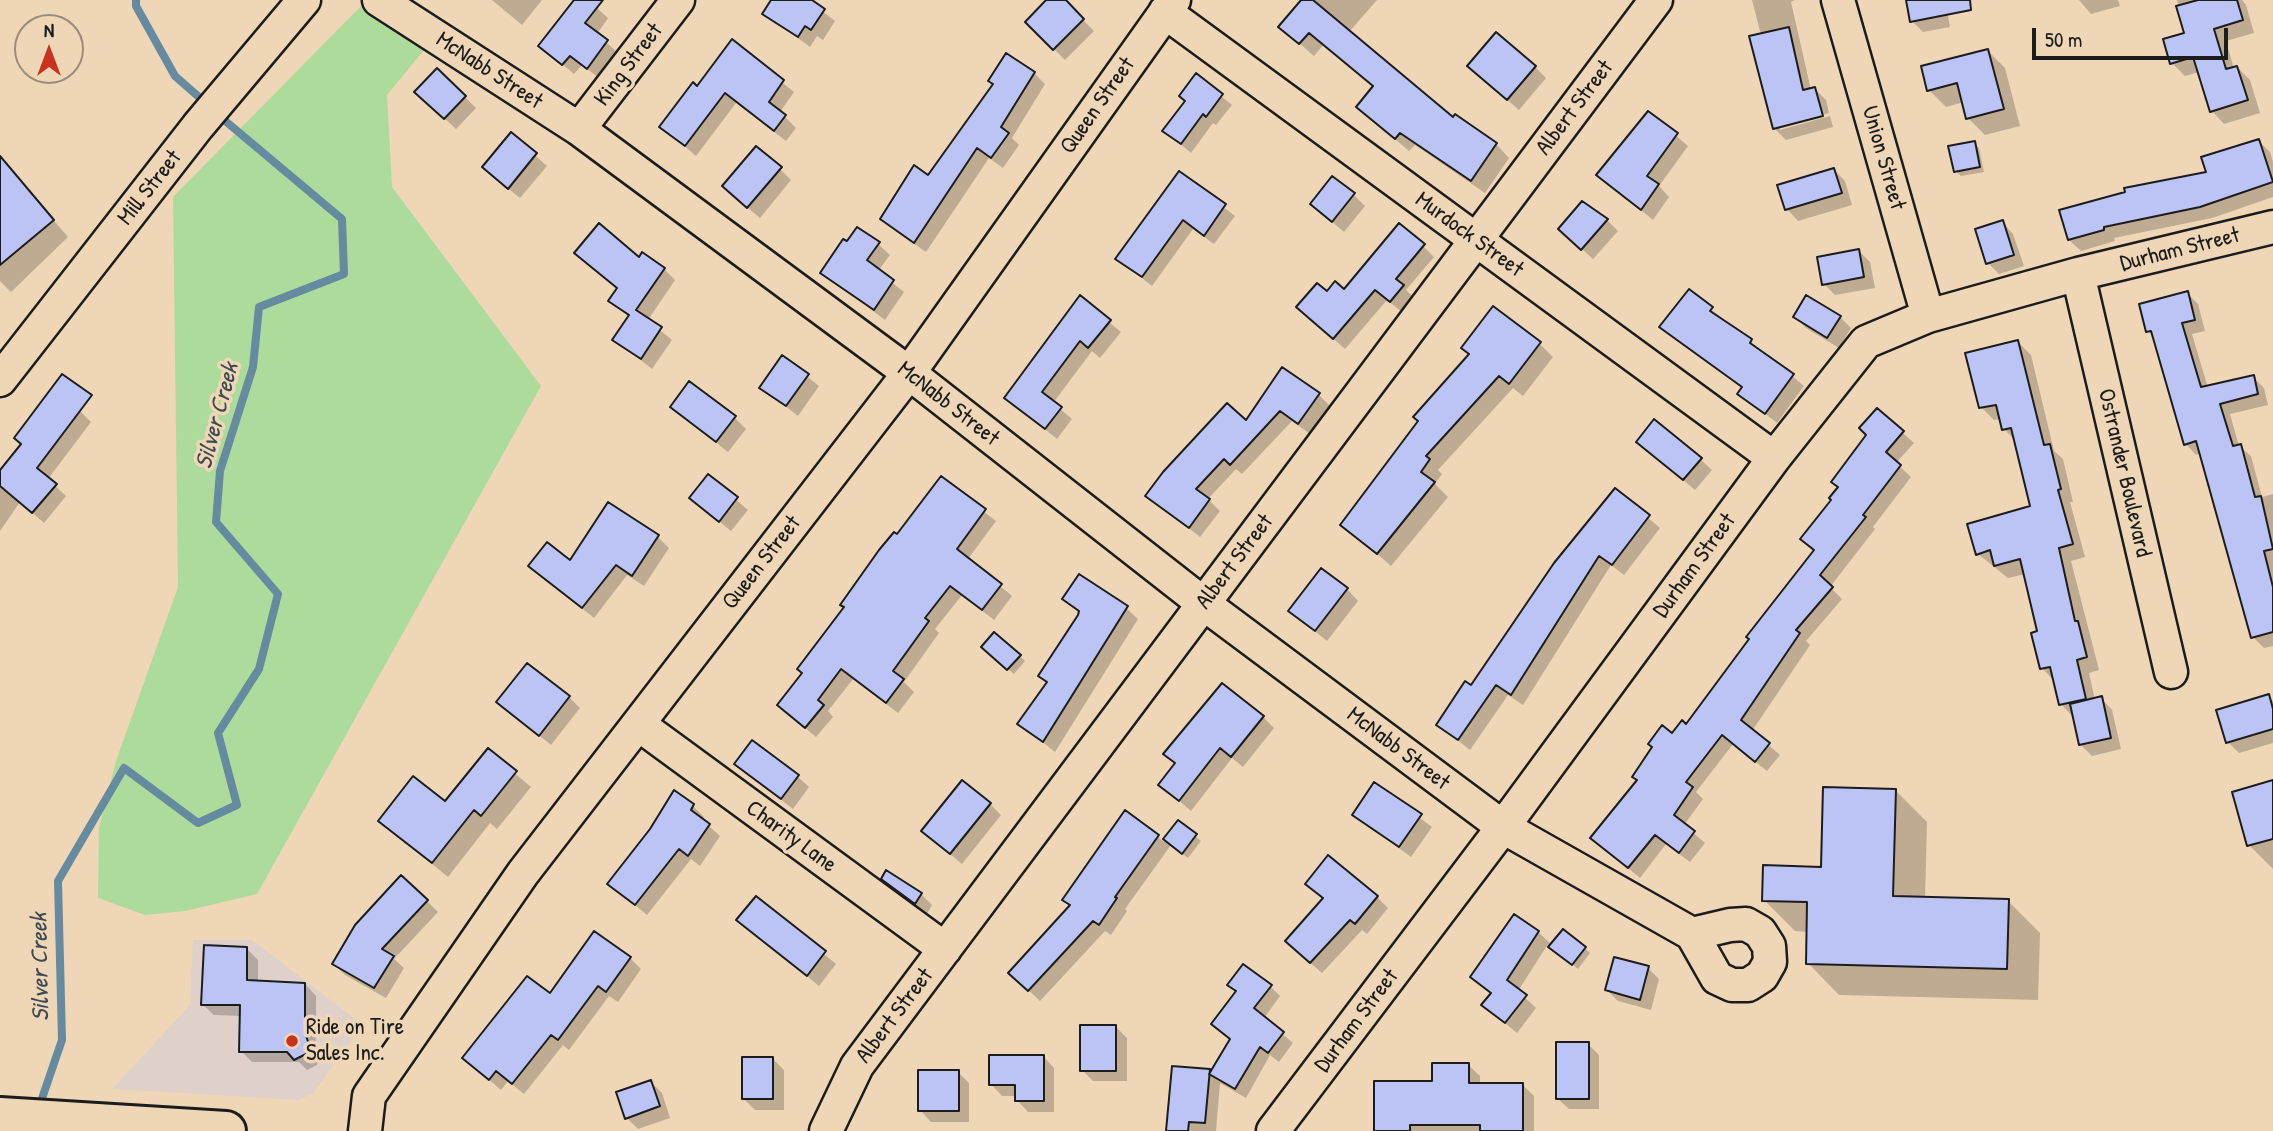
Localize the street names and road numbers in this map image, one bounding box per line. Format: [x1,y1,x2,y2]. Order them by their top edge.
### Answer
street label: King Street [589,18,669,112]
street label: McNabb Street [430,26,548,116]
street label: Queen Street [1055,52,1141,160]
street label: Albert Street [1530,55,1620,161]
street label: Union Street [1855,103,1911,213]
street label: Mill Street [112,145,188,231]
street label: Murdock Street [1409,186,1529,284]
street label: Durham Street [2117,222,2243,278]
street label: McNabb Street [892,356,1004,452]
street label: Ostrander Boulevard [2091,386,2157,560]
street label: Durham Street [1648,508,1742,624]
street label: Albert Street [1190,509,1280,615]
street label: Queen Street [717,510,807,616]
street label: McNabb Street [1341,701,1455,797]
street label: Charity Lane [740,795,842,879]
street label: Albert Street [850,963,940,1069]
street label: Durham Street [1309,964,1405,1078]

